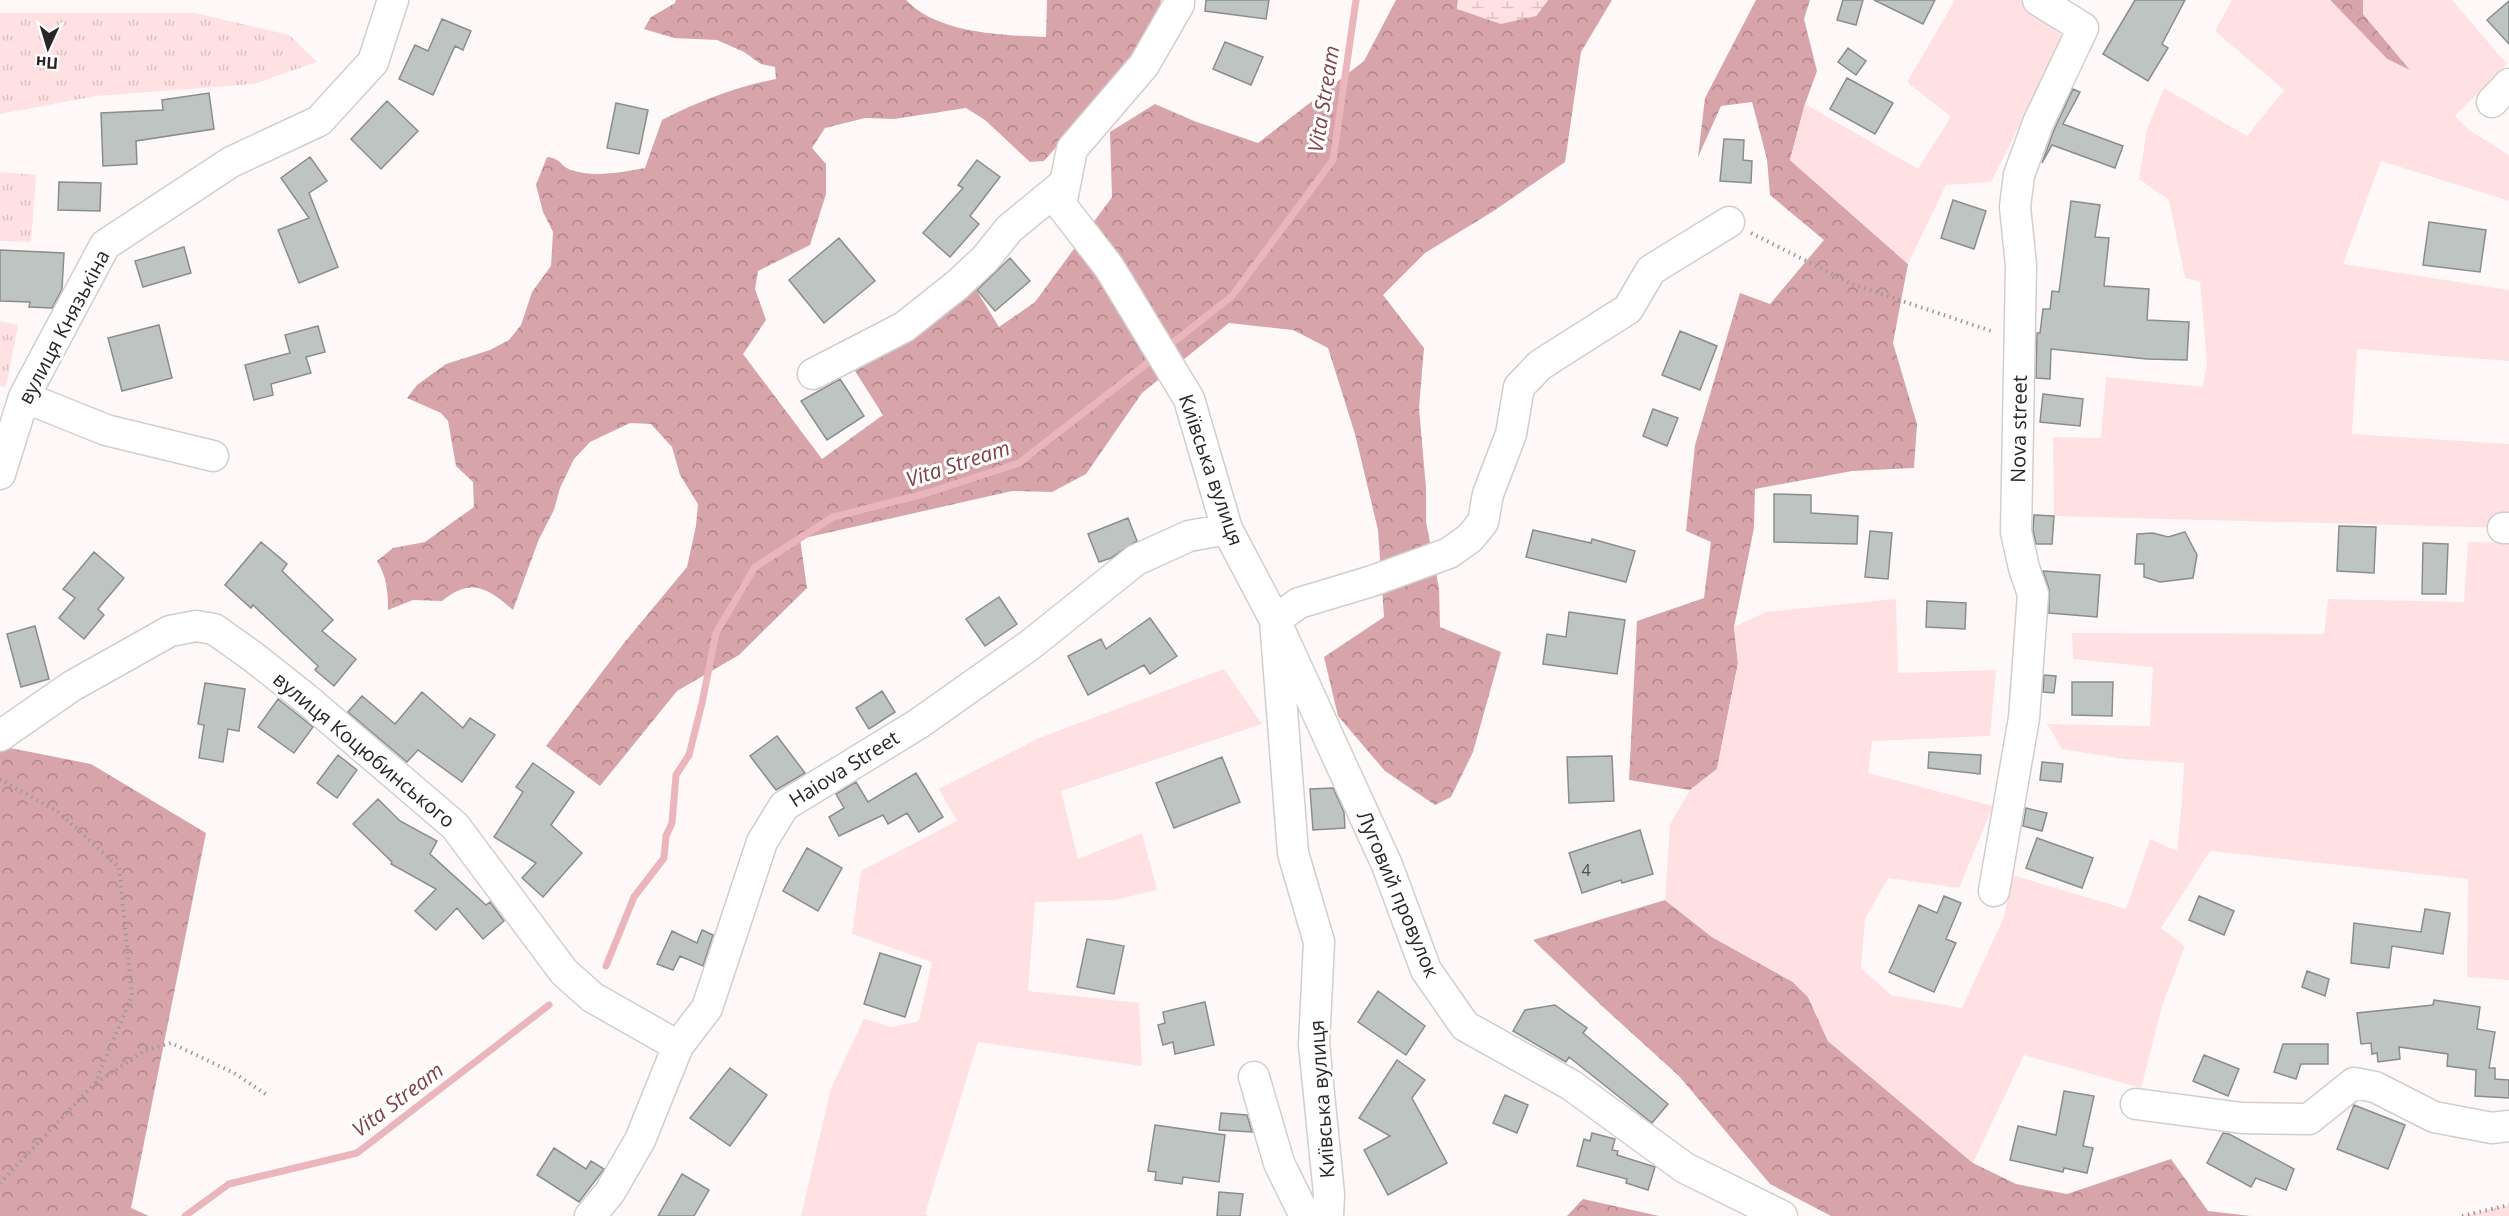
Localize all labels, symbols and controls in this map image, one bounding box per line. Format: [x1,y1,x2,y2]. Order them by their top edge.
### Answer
north arrow [18,18,78,78]
water label: Vita Stream [1301,44,1345,154]
text: Пн [35,51,59,75]
street label: вулиця Князькіна [11,245,116,409]
street label: Nova street [2004,375,2033,483]
street label: Київська вулиця [1173,390,1250,549]
water label: Vita Stream [902,433,1013,493]
street label: вулиця Коцюбинського [268,666,461,834]
street label: Haiova Street [784,724,904,813]
street label: Луговий провулок [1351,806,1446,982]
house number: 4 [1581,859,1591,881]
street label: Київська вулиця [1302,1019,1341,1179]
water label: Vita Stream [346,1056,449,1143]

